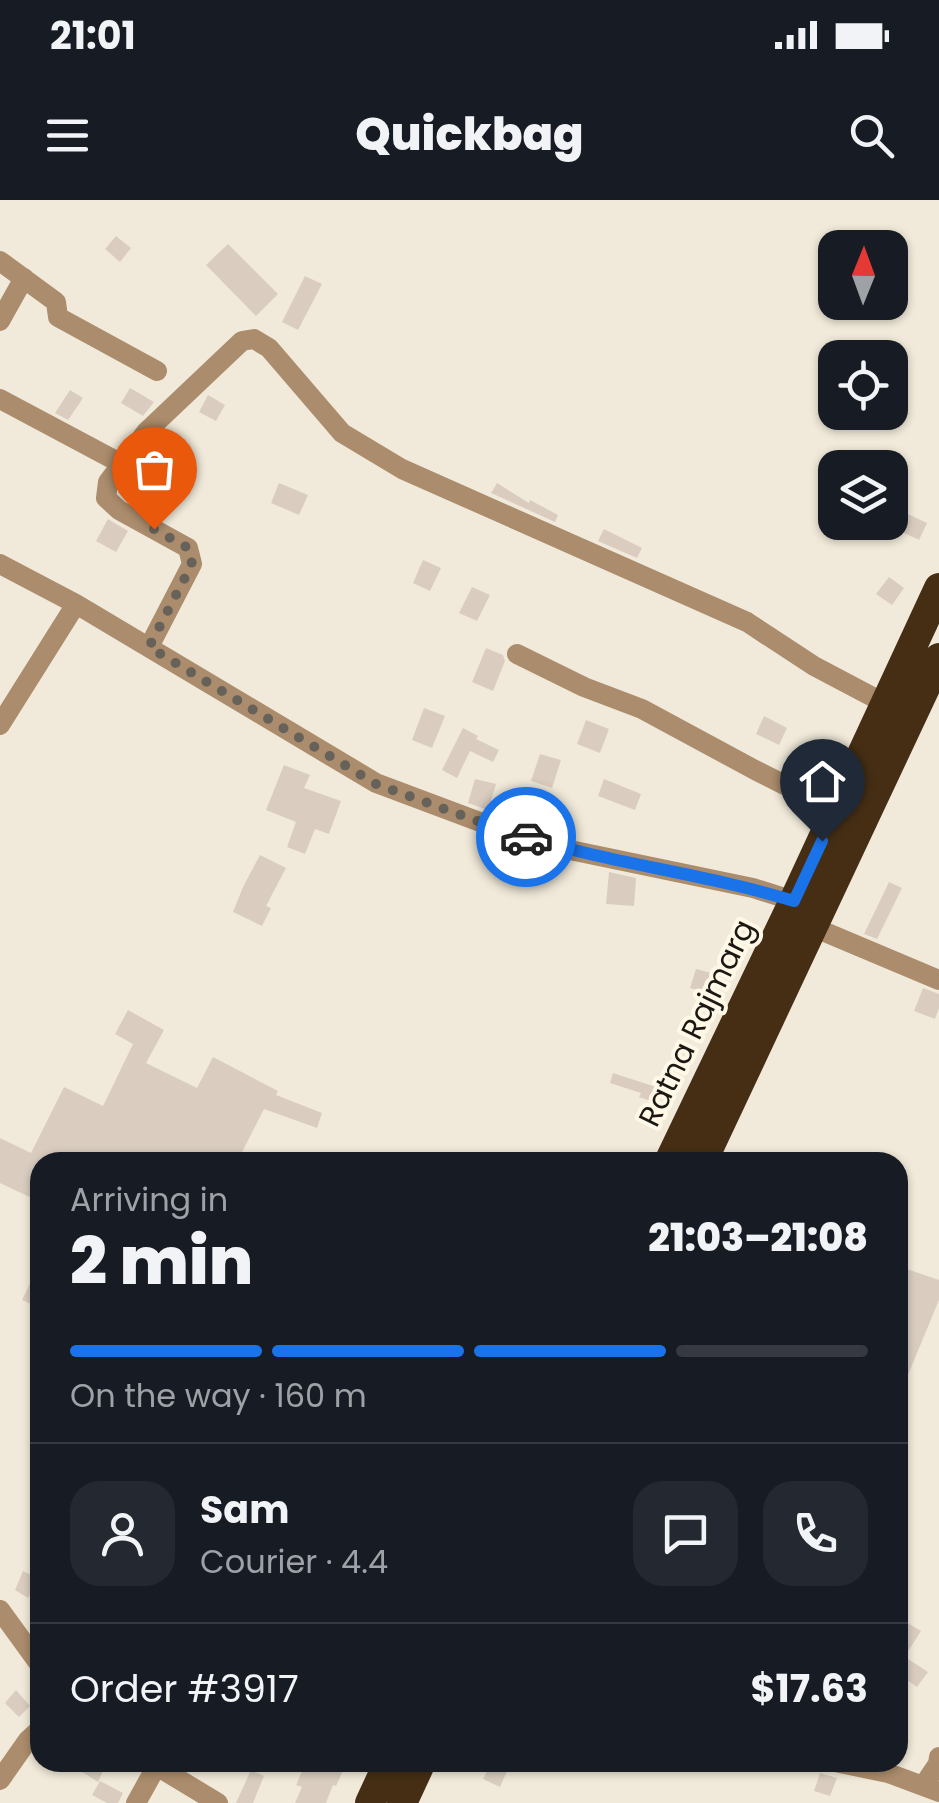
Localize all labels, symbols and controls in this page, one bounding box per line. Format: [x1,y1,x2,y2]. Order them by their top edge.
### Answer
text: 21:01 [50,9,136,62]
text: Quickbag [355,103,584,166]
icon: menu [40,108,95,163]
icon: search [844,108,899,163]
north arrow [818,230,908,320]
map controls [818,230,908,540]
button: locate [818,340,908,430]
pin [112,427,197,530]
icon: bag [127,442,182,497]
button: layers [818,450,908,540]
pin [780,739,865,842]
icon: home [795,754,850,809]
courier [476,787,576,887]
icon: car [499,810,554,865]
street label: Ratna Rajmarg [628,912,765,1134]
text: Arriving in [70,1177,228,1222]
text: 21:03–21:08 [648,1211,868,1264]
text: 2 min [70,1216,253,1307]
text: On the way · 160 m [70,1373,367,1418]
button: person [70,1481,175,1586]
button: chat [633,1481,738,1586]
button: phone [763,1481,868,1586]
text: Sam [200,1483,289,1536]
text: Courier · 4.4 [200,1539,388,1584]
text: Order #3917 [70,1662,299,1715]
text: $17.63 [750,1662,868,1715]

